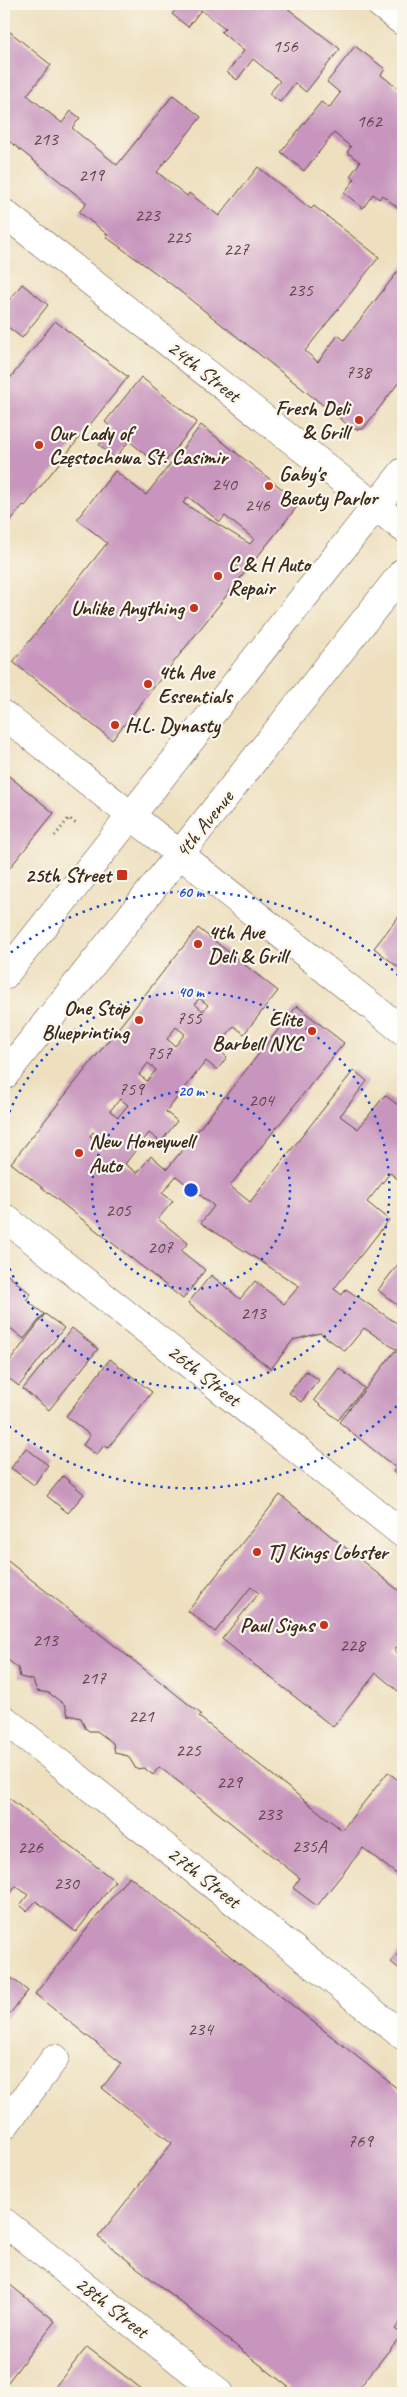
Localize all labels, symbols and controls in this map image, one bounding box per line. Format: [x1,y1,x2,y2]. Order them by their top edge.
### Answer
house number: 156 [272,34,299,58]
house number: 162 [356,109,383,133]
house number: 213 [32,127,59,151]
house number: 219 [78,163,105,187]
house number: 223 [134,203,161,227]
house number: 225 [165,225,192,249]
house number: 227 [223,237,250,261]
house number: 235 [287,278,314,302]
street label: 24th Street [162,334,247,409]
house number: 738 [345,360,373,384]
place label: Fresh Deli & Grill [276,395,353,445]
marker: Fresh Deli & Grill [353,414,365,426]
place label: Our Lady of Częstochowa St. Casimir [49,420,229,470]
marker: Our Lady of Częstochowa St. Casimir [33,439,45,451]
place label: Gaby's Beauty Parlor [279,461,380,512]
house number: 240 [211,472,238,496]
marker: Gaby's Beauty Parlor [263,480,275,492]
house number: 246 [244,493,271,517]
place label: C & H Auto Repair [228,551,312,601]
marker: C & H Auto Repair [212,570,224,582]
place label: Unlike Anything [71,595,186,622]
marker: Unlike Anything [188,602,200,614]
place label: 4th Ave Essentials [158,659,234,709]
marker: 4th Ave Essentials [142,678,154,690]
place label: H.L. Dynasty [125,712,221,739]
marker: H.L. Dynasty [109,719,121,731]
street label: 4th Avenue [169,784,240,863]
place label: 25th Street [25,862,114,888]
marker: 25th Street [115,868,129,882]
text: 60 m [178,883,205,902]
place label: 4th Ave Deli & Grill [208,919,292,969]
marker: 4th Ave Deli & Grill [192,938,204,950]
text: 40 m [178,983,205,1002]
place label: One Stop Blueprinting [42,995,131,1045]
house number: 755 [176,1006,203,1030]
place label: Elite Barbell NYC [212,1006,305,1056]
marker: One Stop Blueprinting [133,1014,145,1026]
marker: Elite Barbell NYC [306,1025,318,1037]
house number: 757 [146,1041,173,1065]
house number: 759 [118,1077,145,1101]
text: 20 m [178,1082,205,1101]
house number: 204 [248,1088,276,1112]
place label: New Honeywell Auto [89,1128,198,1178]
marker: New Honeywell Auto [73,1147,85,1159]
centre of rings [182,1181,200,1199]
house number: 205 [105,1198,132,1222]
house number: 207 [147,1235,174,1259]
house number: 213 [240,1301,267,1325]
street label: 26th Street [162,1338,247,1413]
place label: TJ Kings Lobster [267,1539,390,1565]
marker: TJ Kings Lobster [251,1546,263,1558]
place label: Paul Signs [240,1612,317,1638]
marker: Paul Signs [318,1619,330,1631]
house number: 213 [32,1628,59,1652]
house number: 228 [339,1633,367,1657]
house number: 217 [80,1666,107,1690]
house number: 221 [128,1704,155,1728]
house number: 225 [175,1738,202,1762]
house number: 229 [216,1770,243,1794]
house number: 233 [256,1802,283,1826]
house number: 235A [291,1834,328,1858]
house number: 226 [17,1835,44,1859]
street label: 27th Street [162,1840,247,1915]
house number: 230 [53,1871,80,1895]
house number: 234 [187,2017,215,2041]
house number: 769 [347,2129,374,2153]
street label: 28th Street [70,2270,155,2345]

